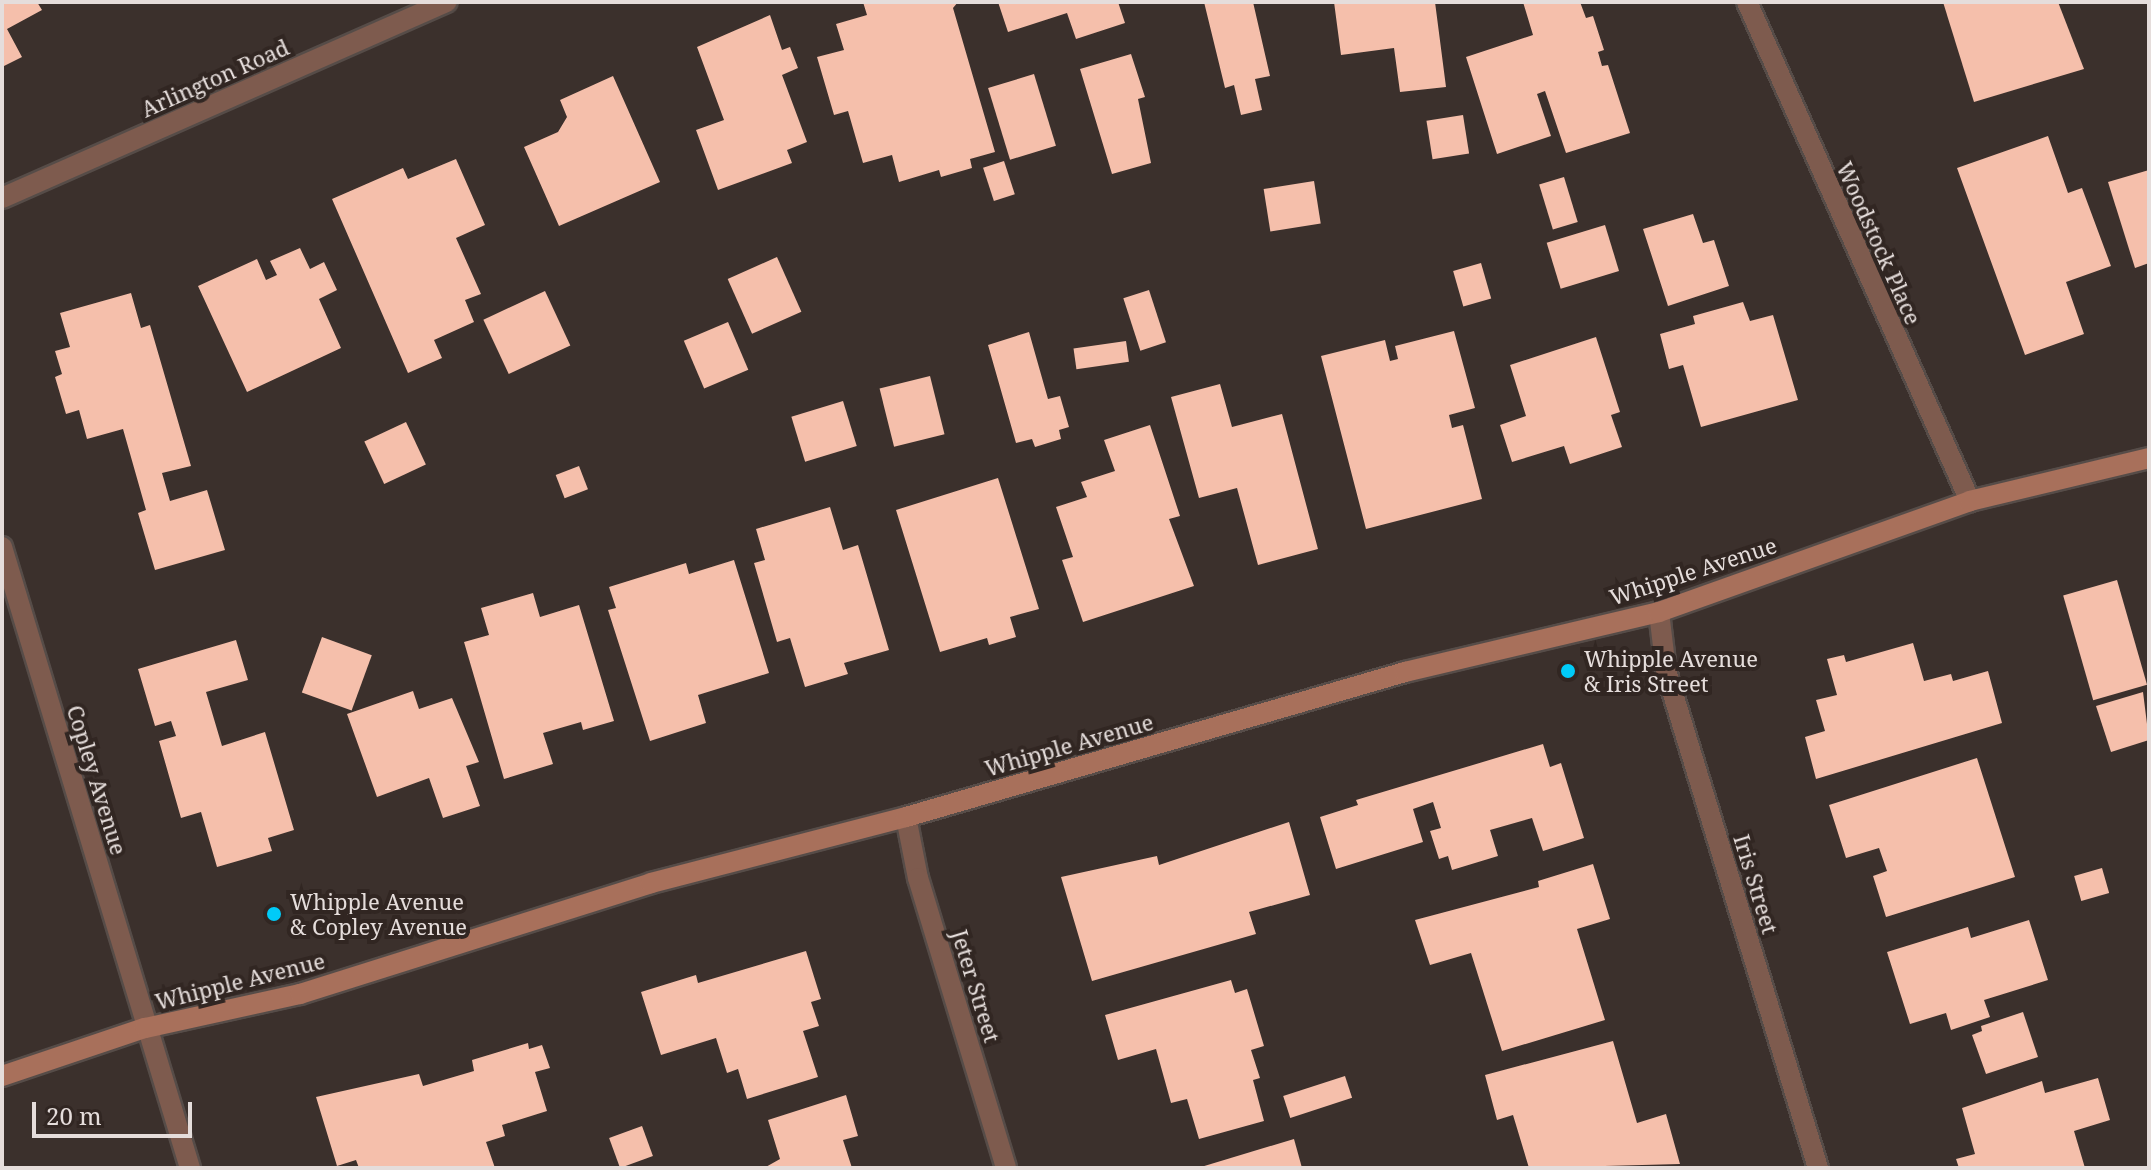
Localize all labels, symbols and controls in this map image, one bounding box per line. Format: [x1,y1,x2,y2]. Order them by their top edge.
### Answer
street label: Arlington Road [137,34,293,122]
street label: Woodstock Place [1831,157,1927,329]
street label: Whipple Avenue [1606,532,1780,610]
place label: Whipple Avenue & Iris Street [1584,645,1758,696]
marker: Whipple Avenue & Iris Street [1559,662,1577,680]
street label: Copley Avenue [62,702,132,858]
street label: Whipple Avenue [982,708,1156,782]
street label: Iris Street [1728,831,1784,937]
place label: Whipple Avenue & Copley Avenue [290,888,467,940]
marker: Whipple Avenue & Copley Avenue [265,905,283,923]
street label: Jeter Street [946,926,1006,1046]
street label: Whipple Avenue [152,947,328,1015]
scale bar [36,1086,196,1136]
text: 20 m [46,1099,102,1132]

